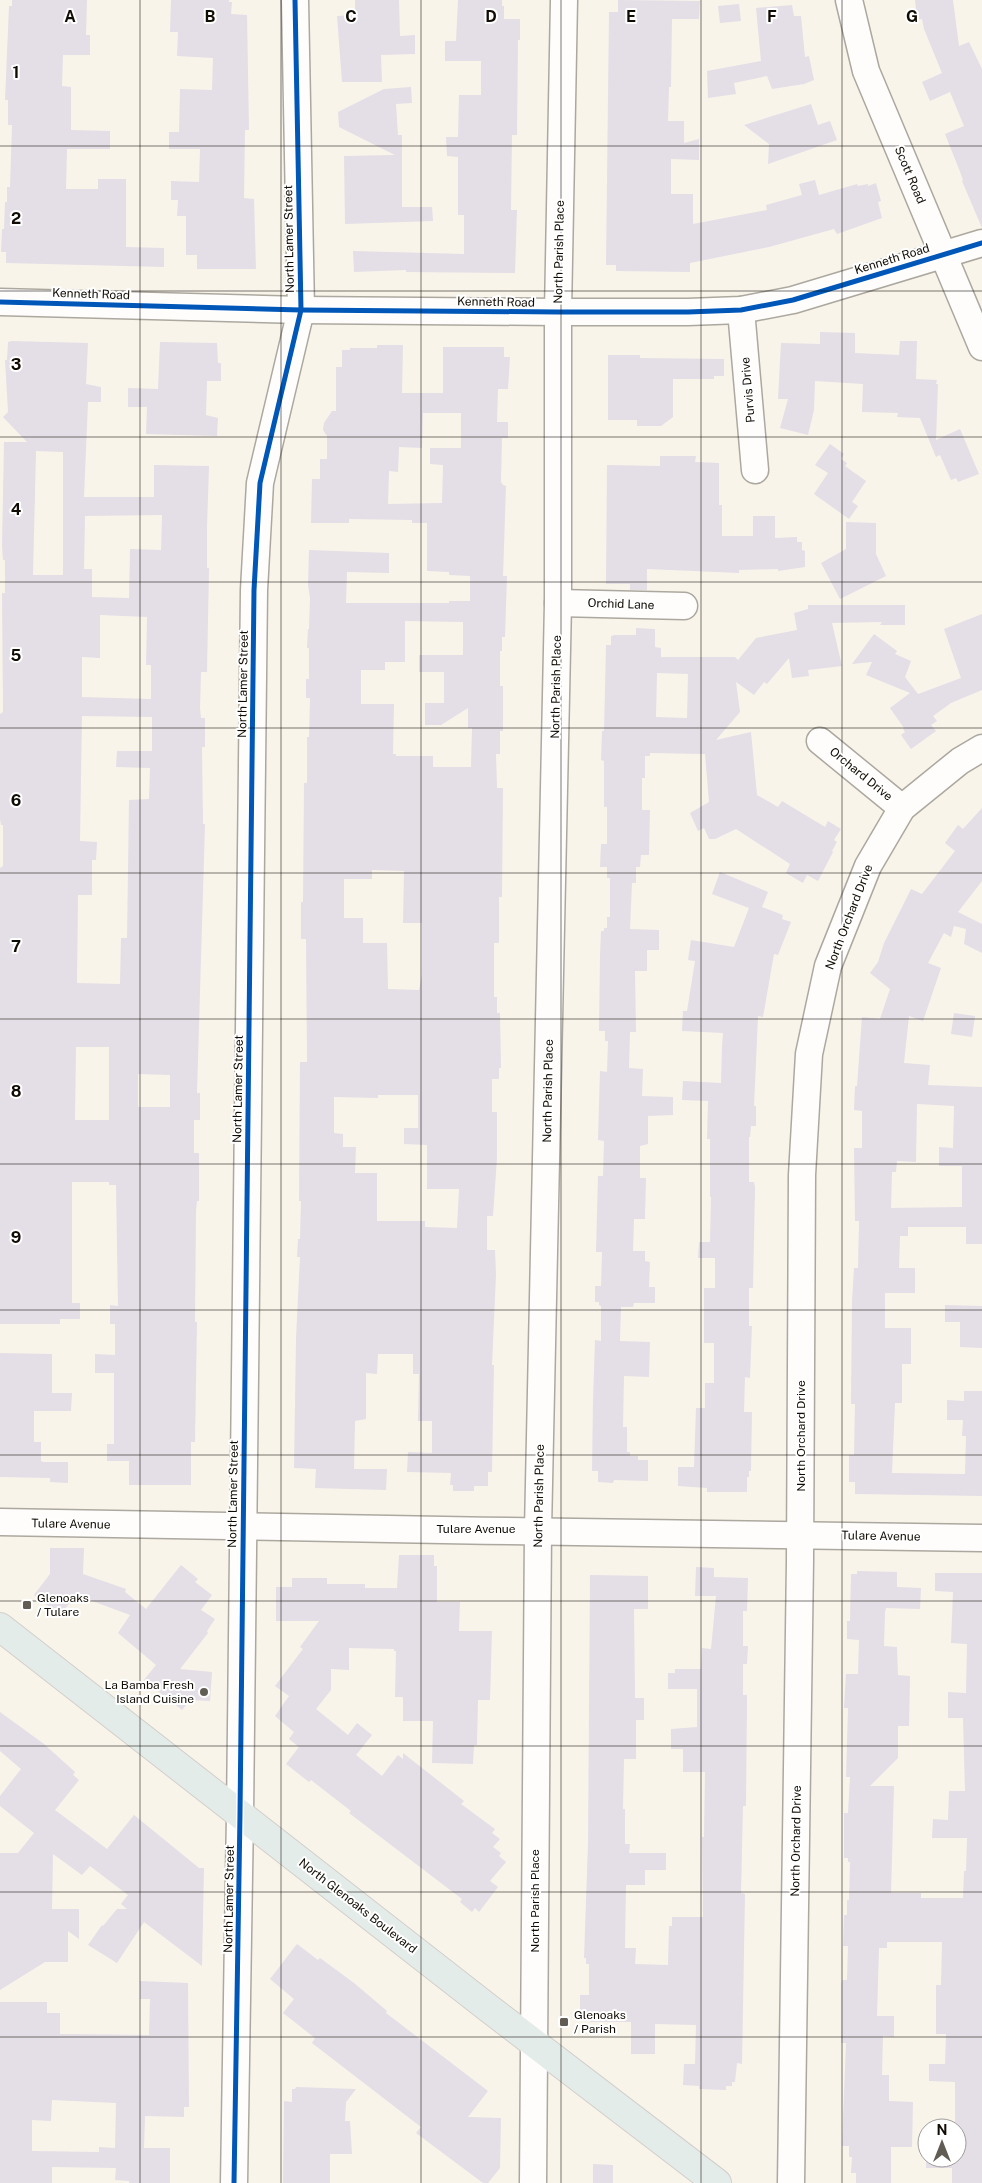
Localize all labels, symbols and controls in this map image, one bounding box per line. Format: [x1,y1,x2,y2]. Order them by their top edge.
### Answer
text: A [64,7,76,26]
text: B [205,7,216,26]
text: C [345,7,357,26]
text: D [485,7,497,26]
text: E [626,7,636,26]
text: F [767,7,777,26]
text: G [906,7,918,26]
text: 1 [13,63,19,82]
street label: Scott Road [892,144,928,206]
street label: North Lamer Street [281,185,297,293]
street label: North Parish Place [551,200,567,304]
text: 2 [11,209,21,228]
street label: Kenneth Road [853,241,931,277]
street label: Kenneth Road [52,286,130,302]
street label: Kenneth Road [457,294,535,310]
text: 3 [11,355,21,374]
street label: Purvis Drive [738,356,758,424]
text: 4 [11,500,22,519]
street label: Orchid Lane [587,596,655,612]
street label: North Lamer Street [235,630,251,738]
street label: North Parish Place [548,635,564,739]
text: 5 [11,646,22,665]
street label: Orchard Drive [827,744,895,804]
text: 6 [11,791,21,810]
street label: North Orchard Drive [822,862,876,972]
text: 7 [11,937,21,956]
street label: North Lamer Street [230,1035,246,1143]
street label: North Parish Place [540,1039,556,1143]
text: 8 [11,1082,22,1101]
text: 9 [11,1228,21,1247]
street label: North Orchard Drive [794,1380,808,1492]
street label: North Lamer Street [225,1440,241,1548]
street label: North Parish Place [531,1444,547,1548]
street label: Tulare Avenue [31,1516,111,1532]
street label: Tulare Avenue [436,1522,516,1536]
street label: Tulare Avenue [841,1528,921,1544]
place label: Glenoaks / Tulare [37,1591,89,1619]
marker: Glenoaks / Tulare [21,1599,33,1611]
place label: La Bamba Fresh Island Cuisine [105,1678,194,1706]
marker: La Bamba Fresh Island Cuisine [198,1686,210,1698]
street label: North Orchard Drive [788,1785,804,1897]
street label: North Lamer Street [221,1845,237,1953]
street label: North Parish Place [528,1849,542,1953]
street label: North Glenoaks Boulevard [296,1856,420,1956]
place label: Glenoaks / Parish [574,2008,626,2036]
marker: Glenoaks / Parish [558,2016,570,2028]
north arrow [917,2118,967,2168]
text: N [937,2122,947,2138]

